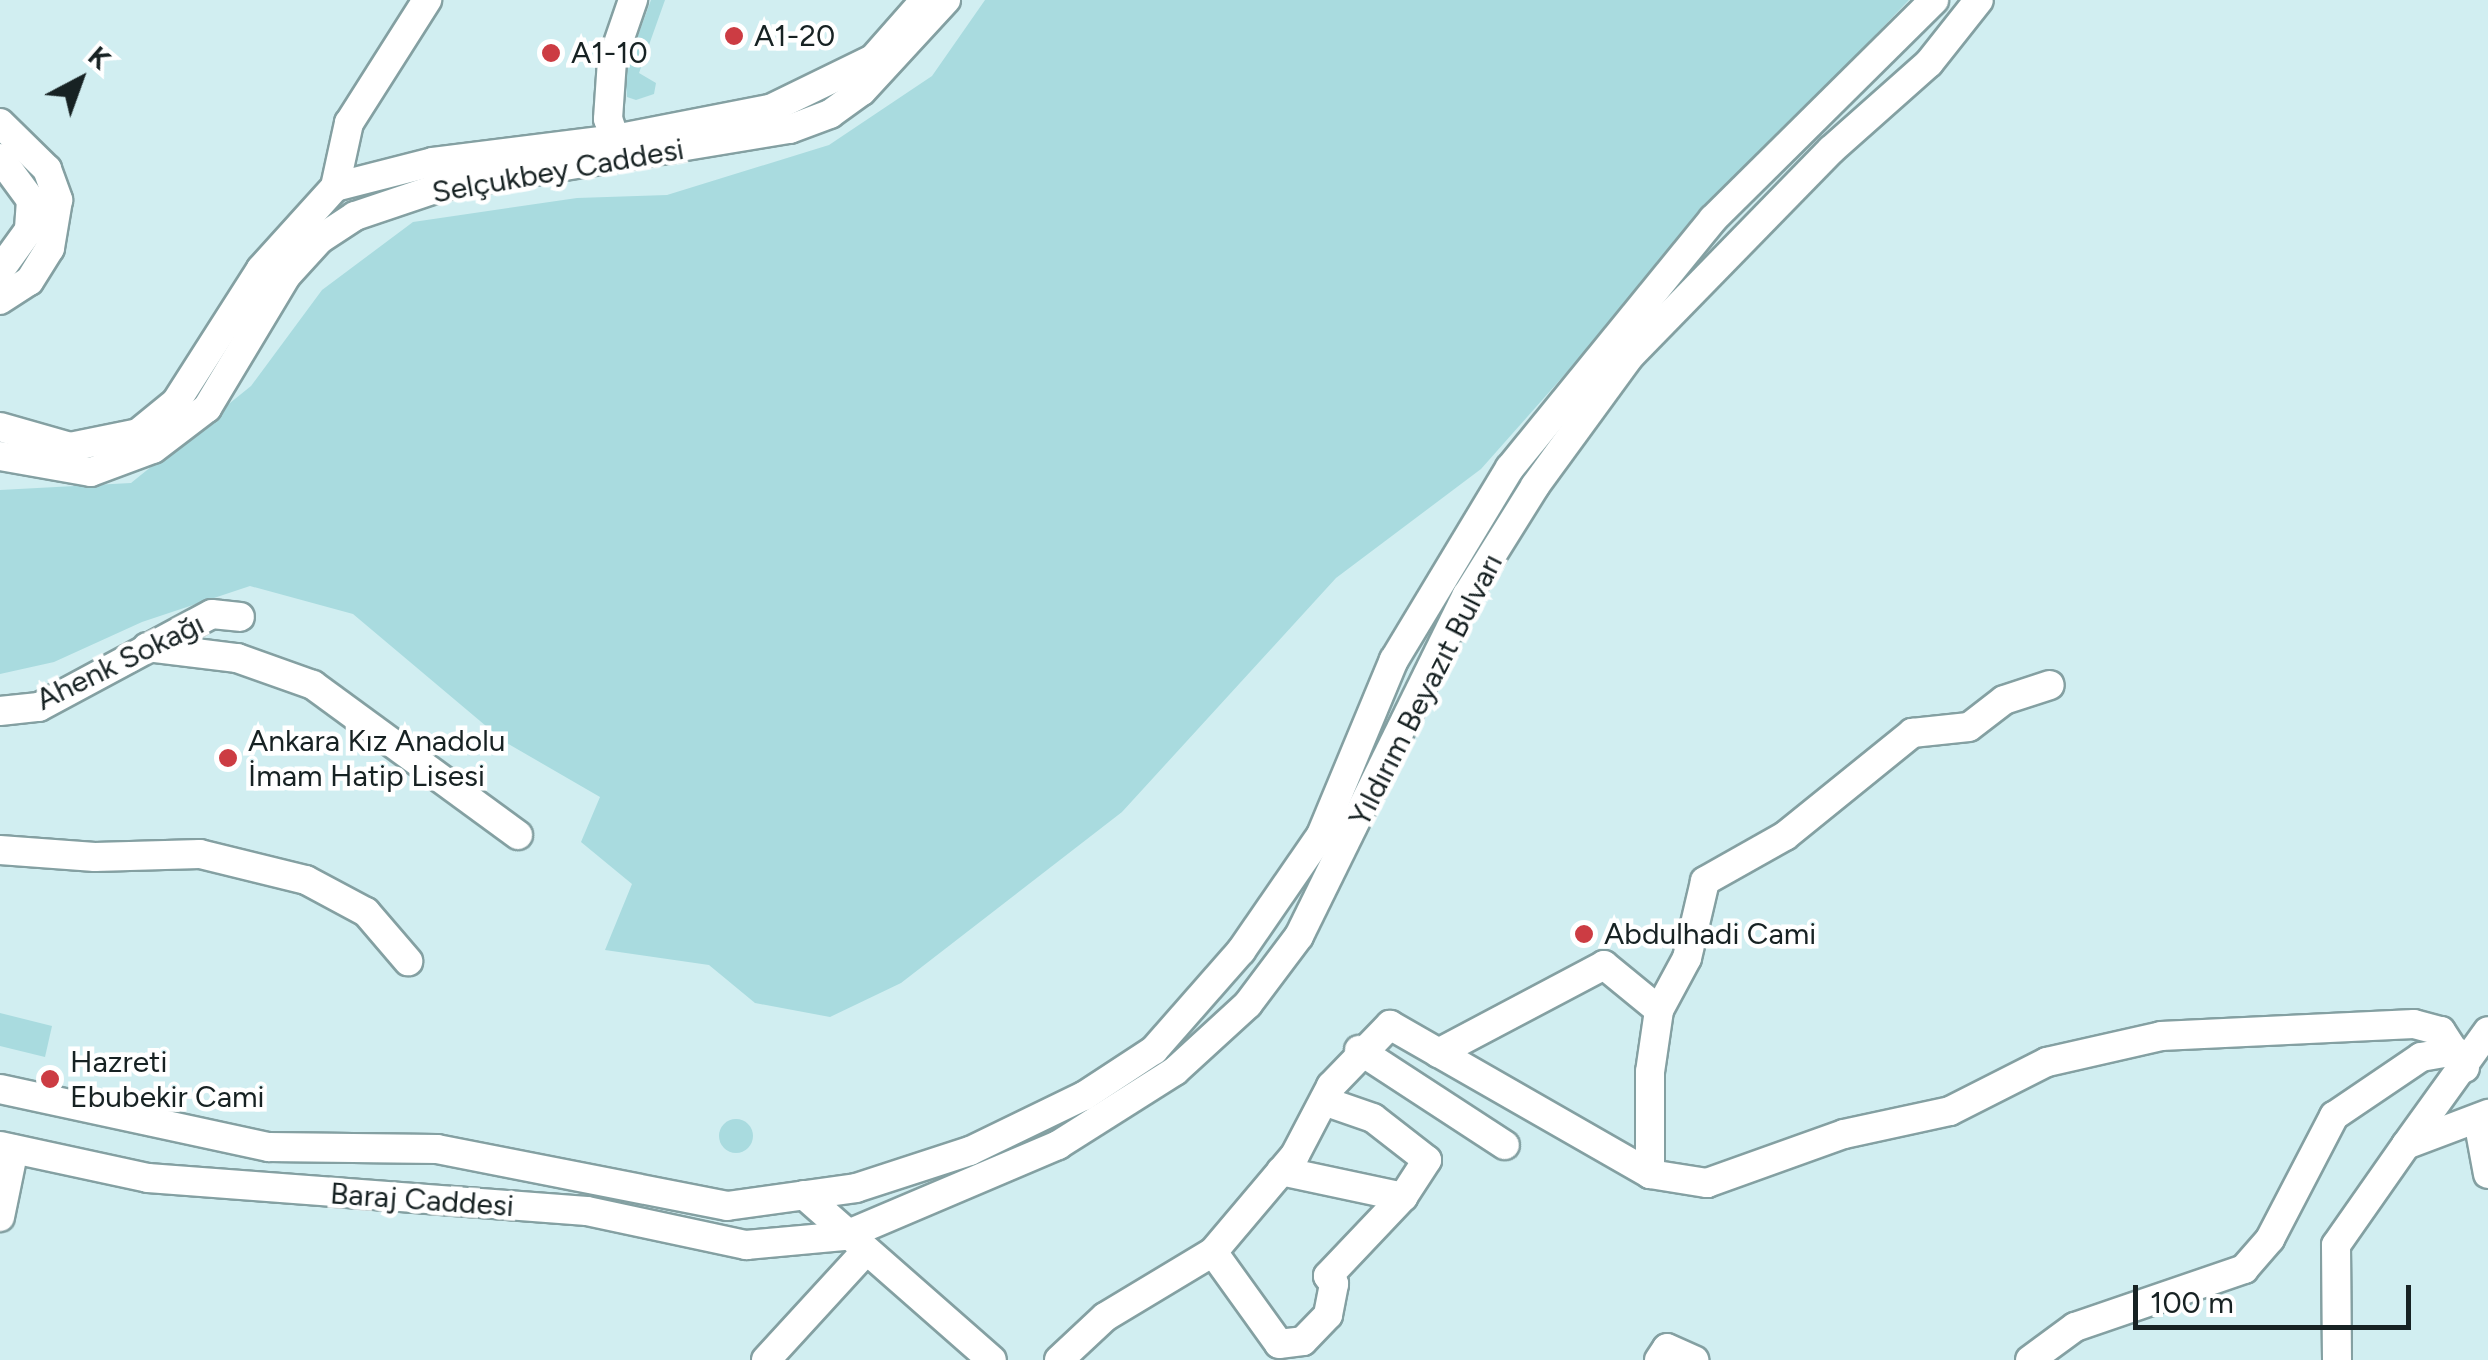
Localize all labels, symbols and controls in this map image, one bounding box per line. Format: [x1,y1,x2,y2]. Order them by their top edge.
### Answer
place label: A1-20 [754,18,835,54]
marker: A1-20 [723,25,745,47]
north arrow [30,30,130,130]
place label: A1-10 [571,35,648,71]
text: K [81,38,118,76]
marker: A1-10 [540,42,562,64]
street label: Selçukbey Caddesi [429,131,687,211]
street label: Yıldırım Beyazıt Bulvarı [1342,548,1510,832]
street label: Ahenk Sokağı [30,606,210,718]
place label: Ankara Kız Anadolu İmam Hatip Lisesi [248,723,505,794]
marker: Ankara Kız Anadolu İmam Hatip Lisesi [217,747,239,769]
place label: Abdulhadi Cami [1604,916,1816,952]
marker: Abdulhadi Cami [1573,923,1595,945]
place label: Hazreti Ebubekir Cami [70,1044,265,1114]
marker: Hazreti Ebubekir Cami [39,1068,61,1090]
street label: Baraj Caddesi [329,1176,515,1224]
scale bar [2138,1265,2416,1327]
text: 100 m [2150,1284,2234,1321]

